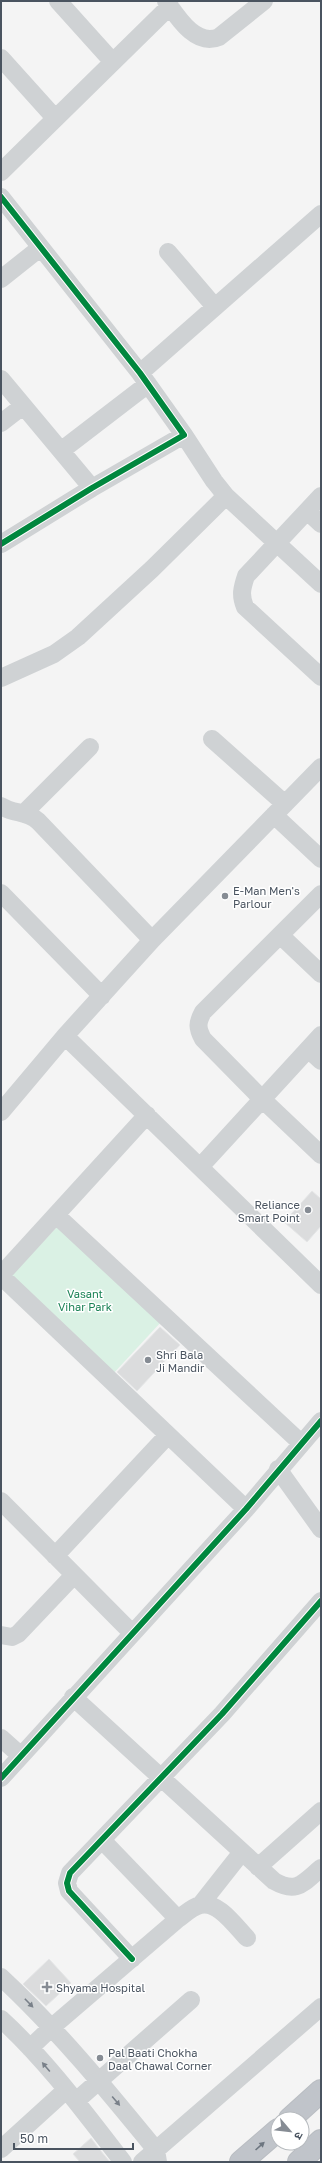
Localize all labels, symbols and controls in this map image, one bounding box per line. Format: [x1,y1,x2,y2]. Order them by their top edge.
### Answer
place label: E-Man Men's Parlour [233,884,300,910]
marker: E-Man Men's Parlour [220,891,230,901]
place label: Reliance Smart Point [238,1198,300,1224]
marker: Reliance Smart Point [303,1205,313,1215]
park label: Vasant Vihar Park [58,1287,112,1313]
place label: Shri Bala Ji Mandir [156,1348,205,1374]
marker: Shri Bala Ji Mandir [143,1355,153,1365]
marker: Shyama Hospital [41,1981,53,1993]
place label: Shyama Hospital [56,1981,145,1994]
one-way arrow [24,1998,34,2008]
place label: Pal Baati Chokha Daal Chawal Corner [108,2046,212,2072]
marker: Pal Baati Chokha Daal Chawal Corner [95,2053,105,2063]
one-way arrow [41,2061,50,2072]
one-way arrow [111,2095,120,2106]
north arrow [270,2111,310,2151]
scale bar [14,2125,133,2151]
text: उ [292,2130,307,2142]
text: 50 m [20,2131,48,2146]
one-way arrow [255,2141,265,2150]

